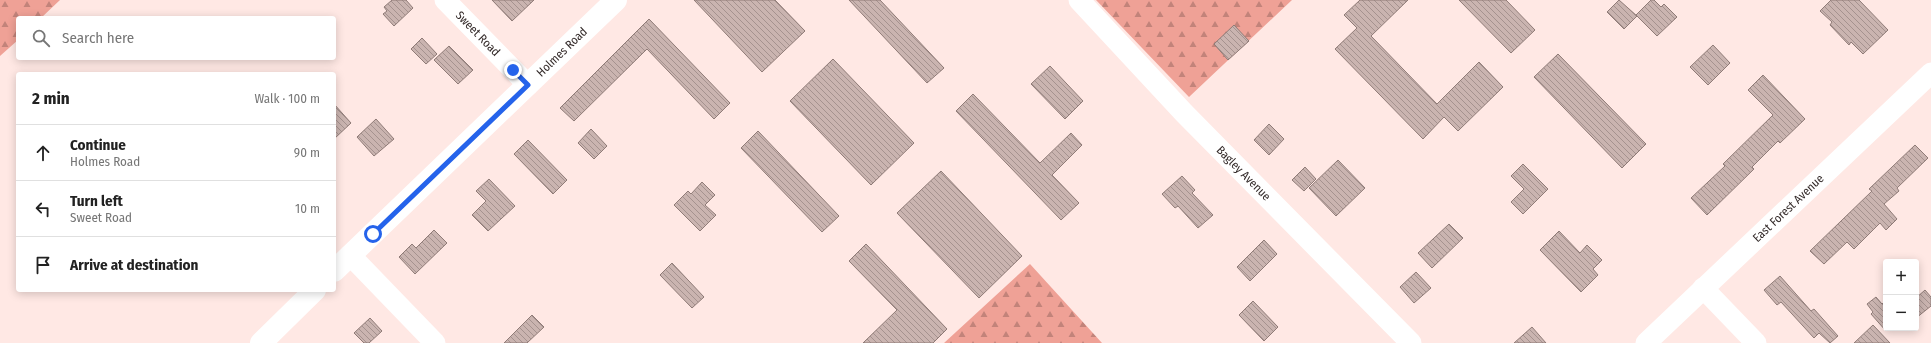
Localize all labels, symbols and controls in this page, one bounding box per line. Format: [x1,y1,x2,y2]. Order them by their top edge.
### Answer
street label: Sweet Road [453,8,503,59]
search box [16,16,336,60]
street label: Holmes Road [534,25,590,80]
icon: search [30,27,52,49]
text: Search here [62,29,134,47]
route end [504,61,522,79]
text: 2 min [32,88,70,109]
text: Walk · 100 m [254,91,320,106]
text: Continue [70,136,126,154]
icon: ahead [32,142,54,164]
street label: Bagley Avenue [1214,143,1274,204]
text: 90 m [294,145,320,160]
text: Holmes Road [70,154,140,169]
street label: East Forest Avenue [1750,171,1827,245]
text: Turn left [70,192,123,210]
icon: left [32,198,54,220]
text: 10 m [295,201,320,216]
text: Sweet Road [70,210,132,225]
route start [364,225,382,243]
icon: arrive [32,254,54,276]
text: Arrive at destination [70,256,198,274]
map controls [1883,259,1919,331]
button: + [1883,259,1919,295]
button: − [1883,295,1919,331]

